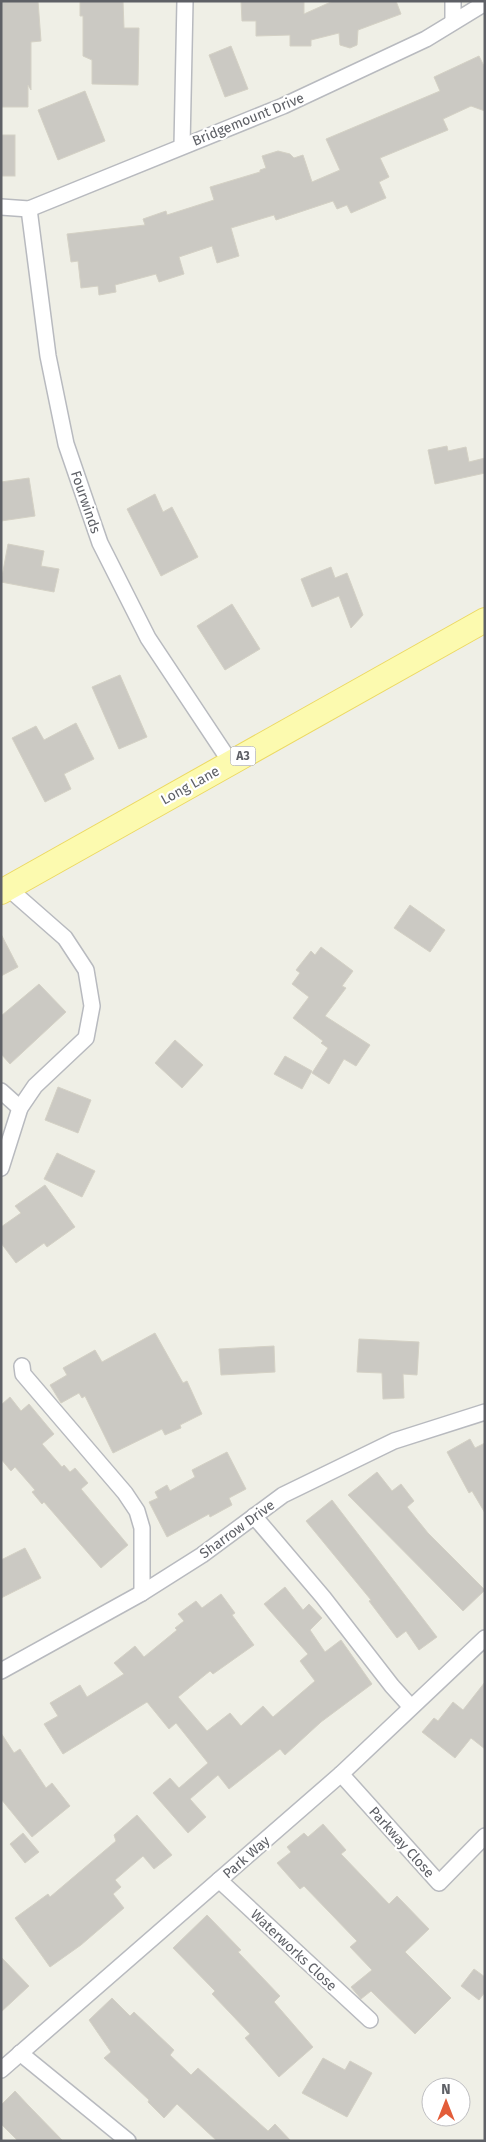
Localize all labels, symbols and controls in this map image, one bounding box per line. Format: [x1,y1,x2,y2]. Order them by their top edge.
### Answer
street label: Bridgemount Drive [190,89,307,150]
street label: Fourwinds [67,469,104,536]
road number: A3 [230,746,256,766]
street label: Long Lane [158,762,222,808]
street label: Sharrow Drive [196,1496,278,1562]
street label: Parkway Close [365,1803,438,1881]
street label: Park Way [219,1832,273,1882]
street label: Waterworks Close [247,1906,340,1995]
north arrow [421,2077,471,2127]
text: N [441,2081,451,2098]

